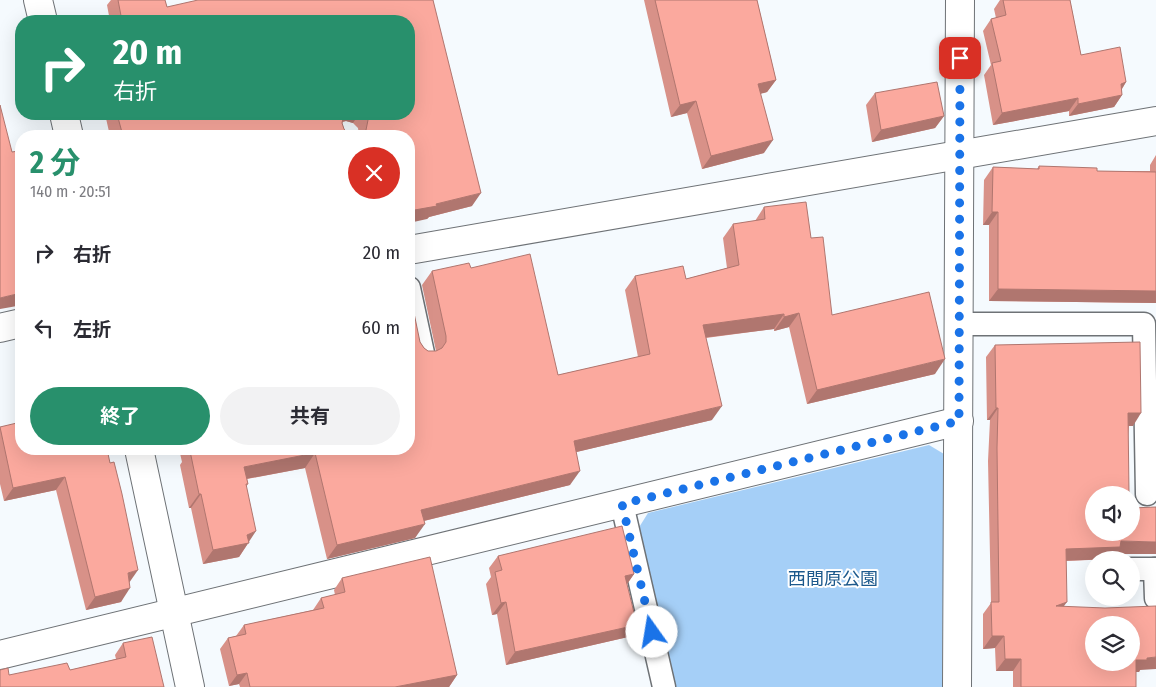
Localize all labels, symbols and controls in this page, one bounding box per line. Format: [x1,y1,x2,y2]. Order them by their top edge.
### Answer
text: 20 m [113,31,182,73]
icon: right [30,35,95,100]
pin [939,37,981,79]
icon: arrive [946,44,974,72]
text: 右折 [113,78,157,105]
text: 2 分 [30,145,80,181]
button: close [348,147,400,199]
text: 140 m · 20:51 [30,182,111,201]
icon: right [30,239,58,267]
text: 20 m [363,241,400,264]
text: 右折 [73,243,111,266]
icon: left [30,314,58,342]
text: 60 m [362,316,400,339]
text: 左折 [73,318,111,341]
button: 終了 [30,387,210,445]
button: 共有 [220,387,400,445]
map controls [1085,486,1140,671]
button: sound [1085,486,1140,541]
button: search [1085,551,1140,606]
park label: 西間原公園 [788,568,878,590]
position arrow [625,605,677,657]
button: layers [1085,616,1140,671]

